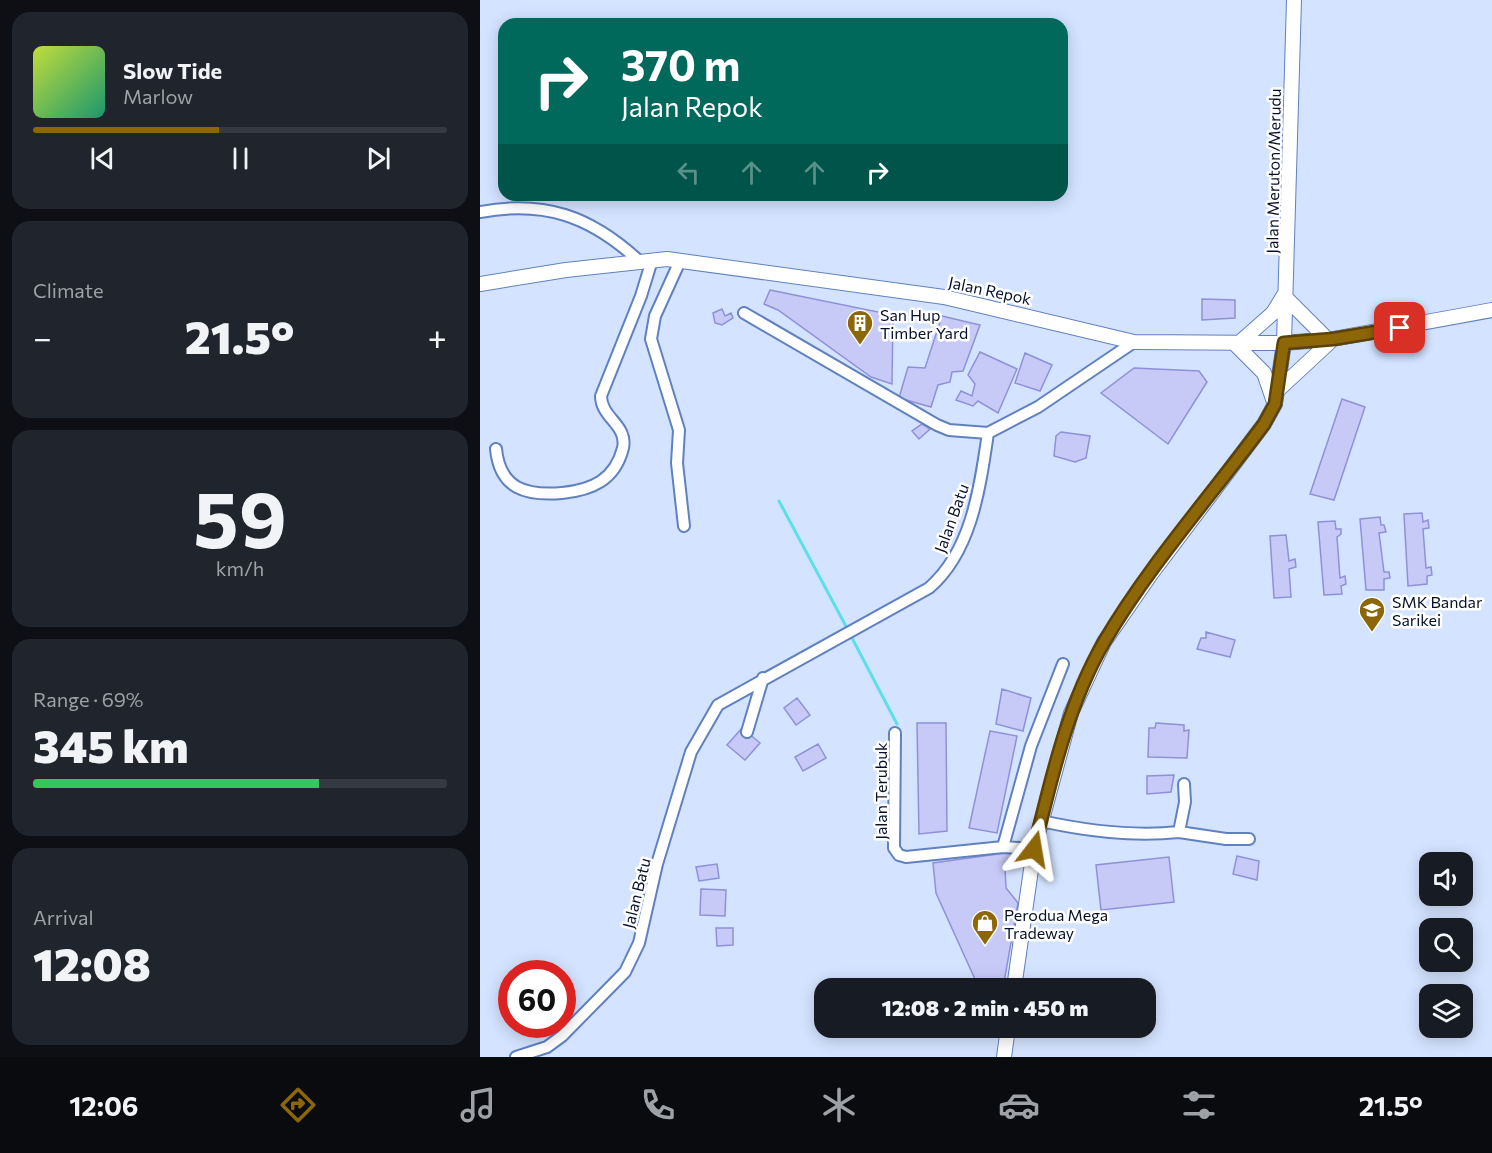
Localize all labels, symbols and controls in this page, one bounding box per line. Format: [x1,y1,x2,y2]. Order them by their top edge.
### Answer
text: 370 m [621,38,740,90]
icon: right [522,42,600,120]
text: Slow Tide [123,57,222,84]
text: Marlow [123,84,193,108]
street label: Jalan Meruton/Merudu [1262,88,1284,254]
text: Jalan Repok [621,90,763,123]
icon: previous [86,142,119,175]
icon: pause [224,142,257,175]
icon: next [362,142,395,175]
icon: left [672,156,705,189]
icon: ahead [735,156,768,189]
icon: ahead [798,156,831,189]
icon: right [861,156,894,189]
street label: Jalan Repok [947,272,1033,308]
text: Climate [33,278,103,302]
pin [1374,302,1425,353]
place label: San Hup Timber Yard [880,305,968,342]
text: 21.5° [185,308,295,363]
building icon: San Hup Timber Yard [845,308,875,346]
icon: arrive [1383,311,1416,344]
text: − [33,316,52,357]
text: + [428,316,447,357]
text: 59 [193,469,287,564]
street label: Jalan Batu [930,481,972,555]
text: km/h [216,556,264,580]
place label: SMK Bandar Sarikei [1392,592,1483,629]
school or university icon: SMK Bandar Sarikei [1357,595,1387,633]
text: Range · 69% [33,687,143,711]
text: 345 km [33,717,188,772]
street label: Jalan Terubuk [871,742,890,840]
position arrow [1002,817,1066,881]
map controls [1419,852,1473,1038]
button: sound [1419,852,1473,906]
street label: Jalan Batu [618,856,654,930]
text: Arrival [33,905,94,929]
place label: Perodua Mega Tradeway [1004,905,1108,942]
shop icon: Perodua Mega Tradeway [970,908,1000,946]
button: search [1419,918,1473,972]
text: 12:08 [33,935,151,990]
speed limit sign: 60 [498,960,576,1038]
button: layers [1419,984,1473,1038]
text: 12:08 · 2 min · 450 m [882,994,1088,1021]
icon: directions [277,1084,319,1126]
icon: music [457,1084,499,1126]
icon: phone [637,1084,679,1126]
icon: climate [818,1084,860,1126]
icon: car [998,1084,1040,1126]
icon: filters [1178,1084,1220,1126]
text: 12:06 [69,1089,138,1122]
text: 21.5° [1359,1089,1423,1122]

